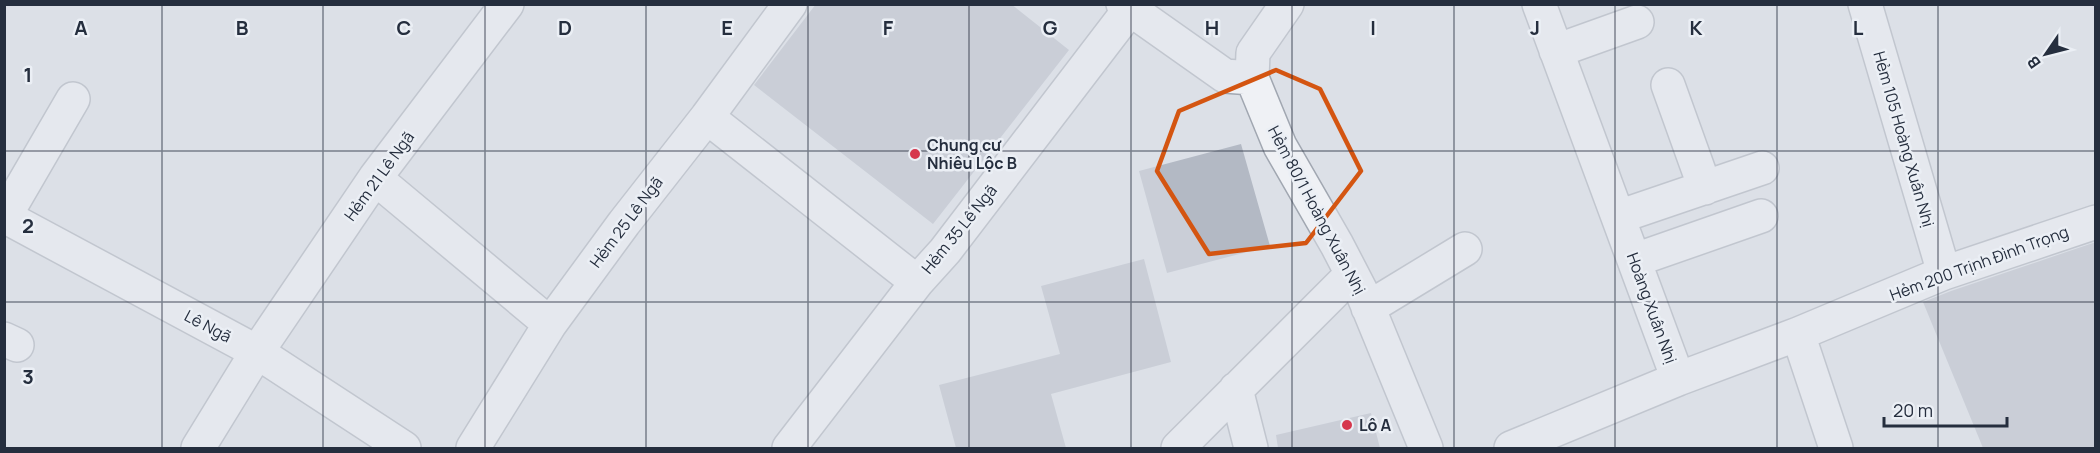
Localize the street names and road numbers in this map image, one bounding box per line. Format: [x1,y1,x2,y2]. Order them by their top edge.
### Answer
street label: Hẻm 105 Hoàng Xuân Nhị [1868,49,1940,229]
street label: Hẻm 80/1 Hoàng Xuân Nhị [1263,122,1371,298]
street label: Hẻm 21 Lê Ngã [339,127,419,225]
street label: Hẻm 25 Lê Ngã [585,172,667,272]
street label: Hẻm 35 Lê Ngã [916,180,1002,278]
street label: Hẻm 200 Trịnh Đình Trọng [1887,220,2071,306]
street label: Hoàng Xuân Nhị [1622,250,1682,366]
street label: Lê Ngã [181,305,235,347]

